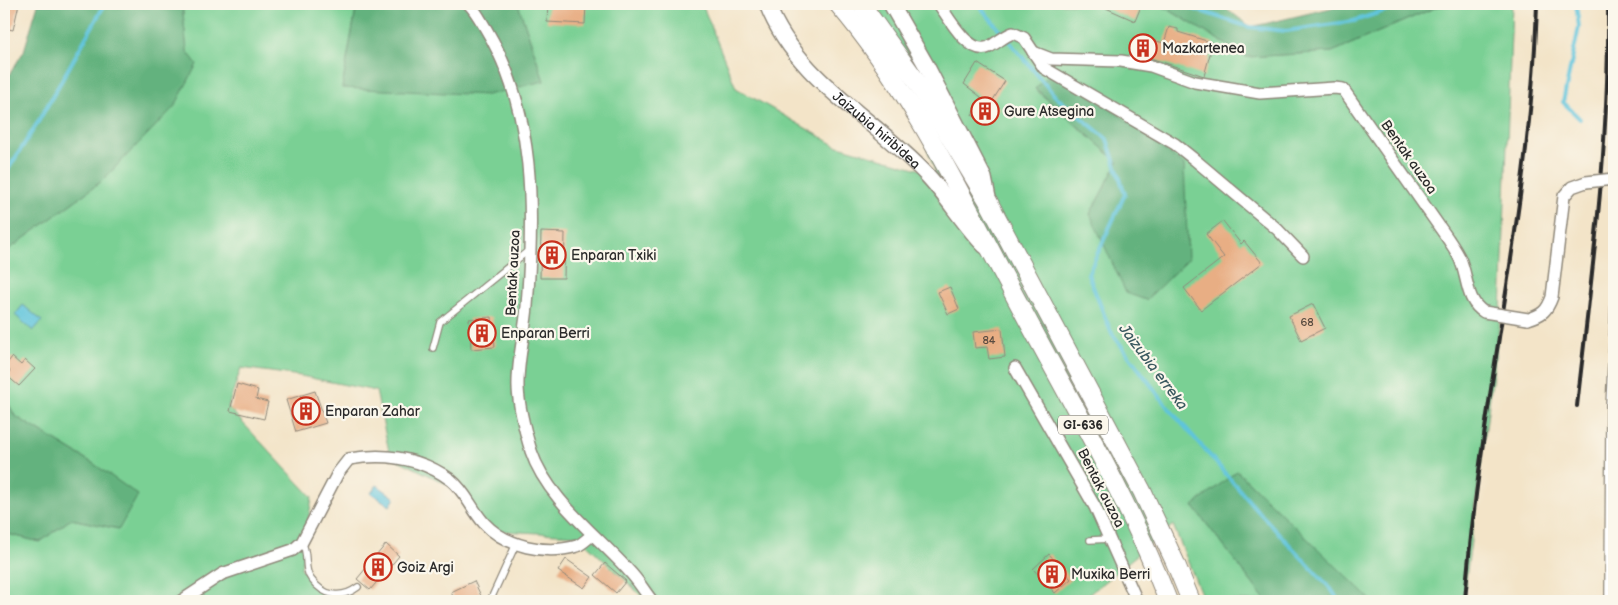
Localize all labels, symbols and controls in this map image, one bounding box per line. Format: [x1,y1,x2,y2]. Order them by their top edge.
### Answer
building icon: Mazkartenea [1128,33,1158,63]
place label: Mazkartenea [1162,40,1245,57]
street label: Jaizubia hiribidea [829,88,924,172]
building icon: Gure Atsegina [970,96,1000,126]
place label: Gure Atsegina [1004,103,1094,120]
street label: Bentak auzoa [1377,117,1441,197]
street label: Bentak auzoa [502,229,524,317]
building icon: Enparan Txiki [537,240,567,270]
place label: Enparan Txiki [571,247,657,264]
house number: 68 [1300,316,1314,329]
building icon: Enparan Berri [467,318,497,348]
water label: Jaizubia erreka [1114,319,1192,414]
place label: Enparan Berri [501,325,590,342]
house number: 84 [982,334,996,347]
building icon: Enparan Zahar [291,396,321,426]
place label: Enparan Zahar [325,403,421,420]
road number: GI-636 [1058,416,1108,434]
street label: Bentak auzoa [1074,446,1128,530]
building icon: Goiz Argi [363,552,393,582]
place label: Goiz Argi [397,559,454,576]
building icon: Muxika Berri [1037,559,1067,589]
place label: Muxika Berri [1071,566,1150,583]

